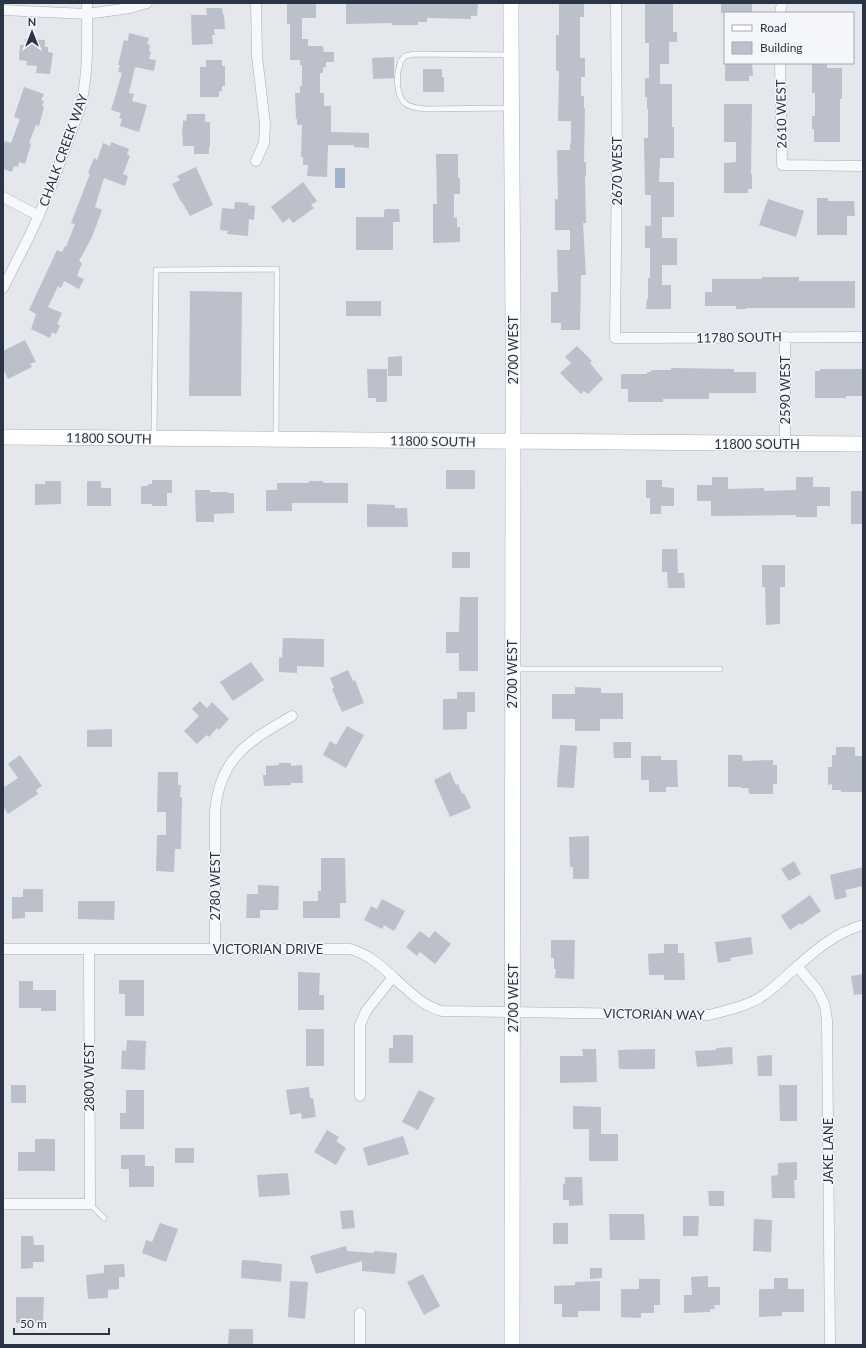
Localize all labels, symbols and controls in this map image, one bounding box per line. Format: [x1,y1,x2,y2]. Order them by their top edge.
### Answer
north arrow [12,12,52,52]
legend [724,12,854,64]
text: N [28,15,36,28]
text: Road [760,20,787,35]
text: Building [760,40,803,55]
street label: 2610 WEST [772,79,790,149]
street label: CHALK CREEK WAY [35,91,91,208]
street label: 2670 WEST [609,136,625,206]
street label: 2700 WEST [505,315,521,385]
street label: 11780 SOUTH [696,328,782,346]
street label: 2590 WEST [777,355,793,425]
street label: 11800 SOUTH [66,429,152,447]
street label: 11800 SOUTH [390,432,476,450]
street label: 11800 SOUTH [714,436,800,452]
street label: 2700 WEST [504,639,520,709]
street label: 2780 WEST [207,851,223,921]
street label: VICTORIAN DRIVE [213,941,323,957]
street label: 2700 WEST [505,963,521,1033]
street label: VICTORIAN WAY [603,1005,706,1023]
street label: 2800 WEST [81,1042,97,1112]
street label: JAKE LANE [820,1118,836,1184]
scale bar [14,1310,109,1336]
text: 50 m [20,1316,47,1331]

